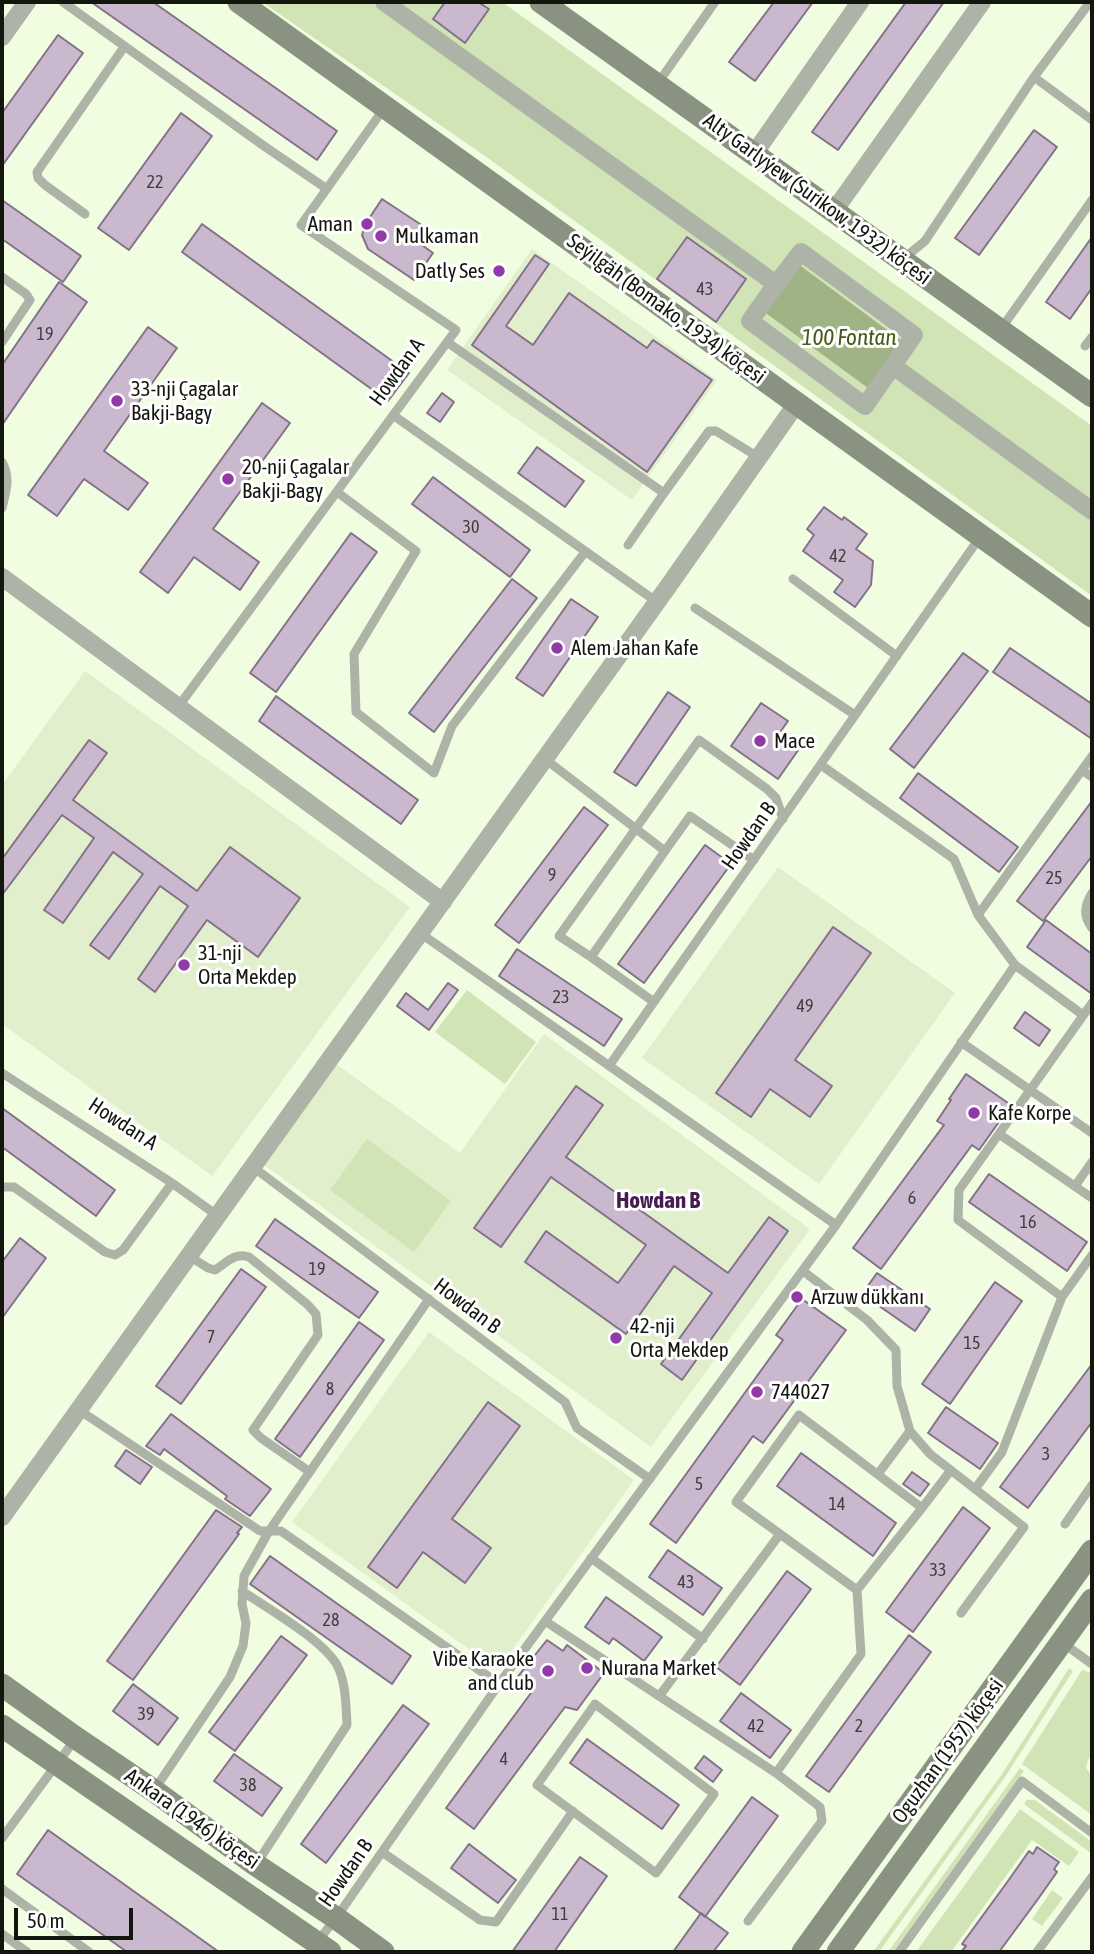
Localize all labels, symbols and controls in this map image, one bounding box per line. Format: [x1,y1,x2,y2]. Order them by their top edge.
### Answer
street label: Alty Garlyýew (Surikow, 1932) köçesi [698,108,936,290]
house number: 22 [147,171,163,193]
place label: Aman [308,211,353,237]
marker: Aman [359,216,375,232]
place label: Mulkaman [395,223,479,249]
marker: Mulkaman [373,228,389,244]
street label: Seýilgäh (Bomako, 1934) köçesi [562,229,770,389]
place label: Datly Ses [415,258,485,284]
marker: Datly Ses [491,263,507,279]
house number: 43 [697,278,713,300]
house number: 19 [37,323,53,345]
water label: 100 Fontan [802,324,896,352]
street label: Howdan A [364,333,430,411]
place label: 33-nji Çagalar Bakji-Bagy [131,376,238,426]
marker: 33-nji Çagalar Bakji-Bagy [109,393,125,409]
place label: 20-nji Çagalar Bakji-Bagy [242,454,349,504]
marker: 20-nji Çagalar Bakji-Bagy [220,471,236,487]
house number: 30 [463,516,479,538]
house number: 42 [830,545,846,567]
place label: Alem Jahan Kafe [571,635,699,661]
marker: Alem Jahan Kafe [549,640,565,656]
place label: Mace [774,728,815,754]
marker: Mace [752,733,768,749]
street label: Howdan B [717,797,781,875]
house number: 9 [548,864,556,886]
house number: 25 [1046,867,1062,889]
place label: 31-nji Orta Mekdep [198,940,297,990]
marker: 31-nji Orta Mekdep [176,957,192,973]
house number: 23 [553,986,569,1008]
house number: 49 [797,995,813,1017]
street label: Howdan A [84,1092,162,1156]
place label: Kafe Korpe [988,1100,1071,1126]
marker: Kafe Korpe [966,1105,982,1121]
district label: Howdan B [616,1187,700,1215]
house number: 6 [908,1187,916,1209]
house number: 16 [1020,1211,1036,1233]
house number: 19 [309,1258,325,1280]
street label: Howdan B [429,1273,505,1339]
place label: Arzuw dükkanı [811,1284,924,1310]
marker: Arzuw dükkanı [789,1289,805,1305]
place label: 42-nji Orta Mekdep [630,1313,729,1363]
house number: 7 [207,1326,215,1348]
marker: 42-nji Orta Mekdep [608,1330,624,1346]
house number: 15 [964,1332,980,1354]
house number: 8 [326,1378,334,1400]
place label: 744027 [771,1379,830,1405]
marker: 744027 [749,1384,765,1400]
house number: 3 [1042,1443,1050,1465]
house number: 5 [695,1473,703,1495]
house number: 14 [829,1493,845,1515]
house number: 33 [930,1559,946,1581]
house number: 43 [678,1571,694,1593]
house number: 28 [323,1609,339,1631]
place label: Vibe Karaoke and club [433,1646,534,1696]
place label: Nurana Market [601,1655,716,1681]
marker: Nurana Market [579,1660,595,1676]
marker: Vibe Karaoke and club [540,1663,556,1679]
street label: Oguzhan (1957) köçesi [887,1674,1009,1828]
house number: 39 [138,1703,154,1725]
house number: 42 [748,1715,764,1737]
house number: 2 [855,1715,863,1737]
house number: 4 [500,1748,508,1770]
street label: Ankara (1946) köçesi [120,1763,264,1875]
house number: 38 [240,1774,256,1796]
street label: Howdan B [314,1834,378,1912]
scale bar [18,1895,136,1939]
house number: 11 [552,1903,568,1925]
text: 50 m [27,1908,65,1932]

